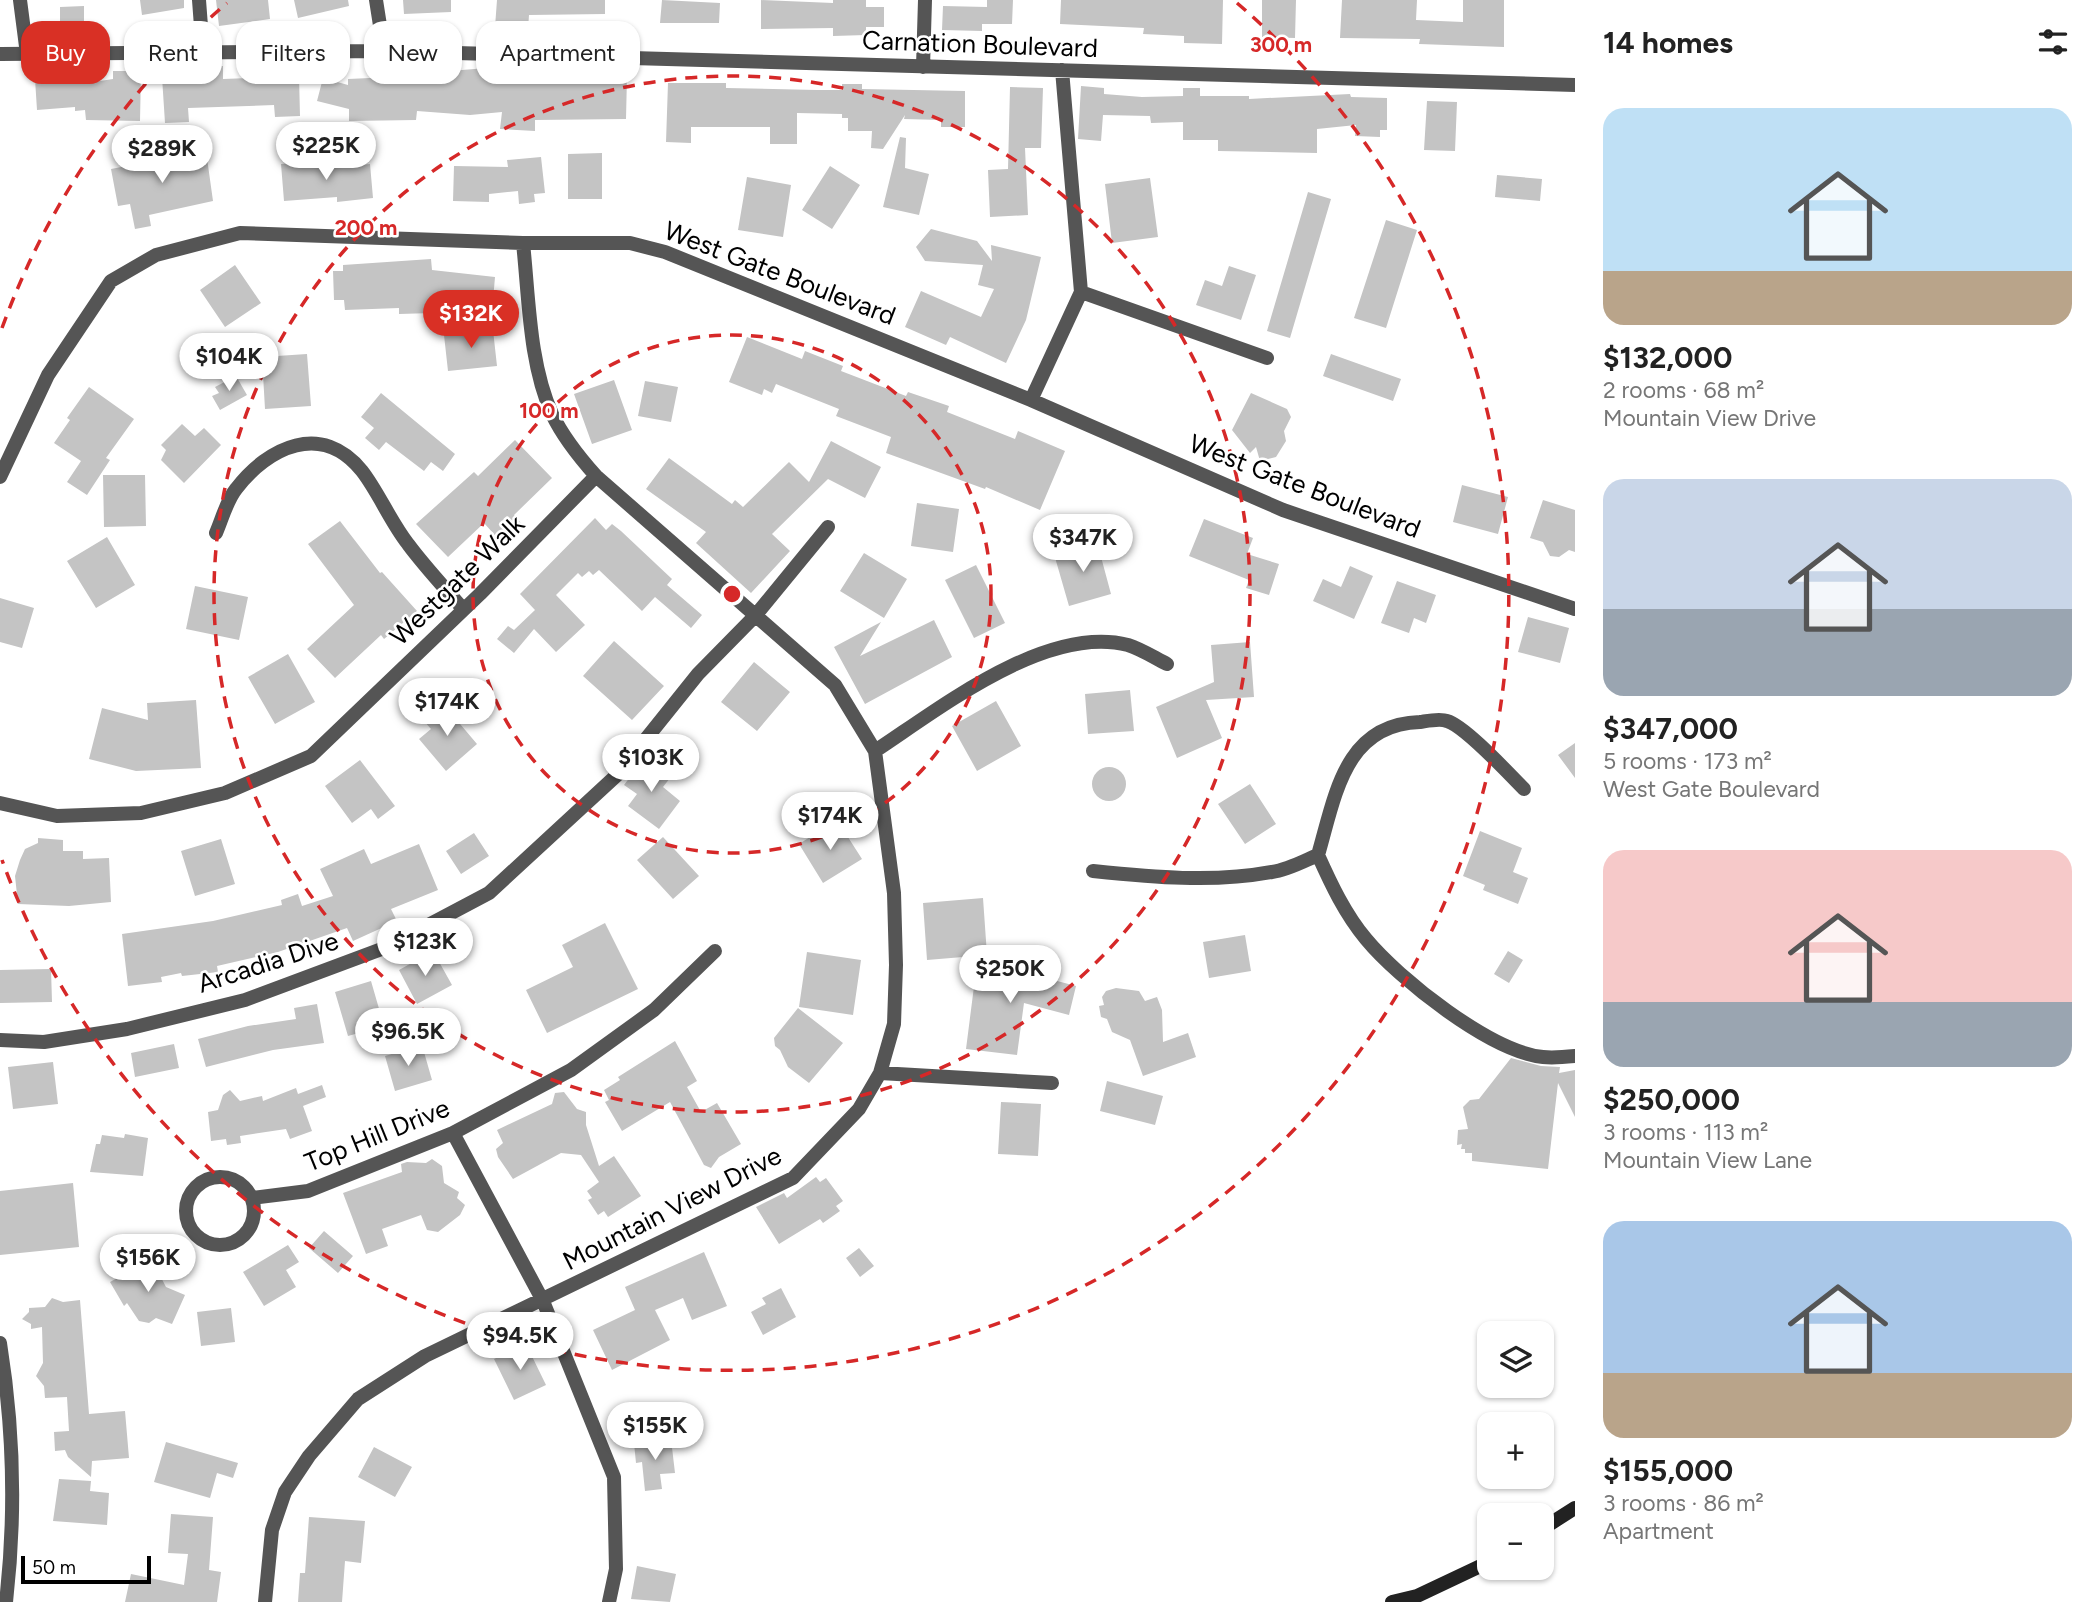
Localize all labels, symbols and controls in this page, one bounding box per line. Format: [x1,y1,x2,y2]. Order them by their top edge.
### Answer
chip: Buy [21,21,110,84]
chip: Rent [124,21,222,84]
chip: Filters [236,21,350,84]
chip: New [364,21,462,84]
chip: Apartment [476,21,640,84]
icon: filters [2034,23,2072,61]
street label: Carnation Boulevard [862,24,1098,64]
text: 14 homes [1603,24,1733,61]
text: 300 m [1250,32,1312,57]
pin: $225K [277,122,375,182]
pin: $289K [113,125,211,185]
text: $225K [292,131,360,159]
text: $289K [128,134,196,162]
icon: home [1775,153,1901,279]
street label: West Gate Boulevard [660,214,900,332]
text: 200 m [335,215,397,240]
pin: $132K [422,290,520,350]
text: $132K [439,299,503,327]
pin: $104K [180,334,278,393]
text: $132,000 [1603,339,1732,376]
text: $104K [195,342,263,370]
text: 2 rooms · 68 m² [1603,376,1764,404]
text: 100 m [519,398,579,423]
text: Mountain View Drive [1603,404,1816,432]
street label: West Gate Boulevard [1185,427,1425,545]
street label: Westgate Walk [383,508,531,652]
pin: $347K [1034,514,1132,574]
text: $347K [1049,523,1117,551]
icon: home [1775,524,1901,650]
centre of rings [720,582,744,606]
pin: $174K [398,678,496,738]
text: $174K [414,687,480,715]
text: $347,000 [1603,710,1738,747]
pin: $103K [602,734,700,794]
text: $103K [618,743,684,771]
text: 5 rooms · 173 m² [1603,747,1772,775]
text: West Gate Boulevard [1603,775,1820,803]
pin: $174K [781,792,879,852]
text: $174K [797,801,863,829]
icon: home [1775,895,1901,1021]
pin: $123K [376,918,474,978]
street label: Arcadia Dive [194,924,342,1000]
text: $123K [393,927,457,955]
pin: $250K [961,946,1059,1005]
text: $250K [975,954,1045,982]
pin: $96.5K [351,1009,465,1068]
text: $96.5K [371,1017,445,1045]
text: $250,000 [1603,1081,1740,1118]
street label: Top Hill Drive [300,1091,454,1179]
text: 3 rooms · 113 m² [1603,1118,1768,1146]
street label: Mountain View Drive [557,1139,787,1277]
text: Mountain View Lane [1603,1146,1812,1174]
pin: $156K [99,1234,197,1294]
text: $156K [116,1243,180,1271]
icon: home [1775,1266,1901,1392]
pin: $94.5K [463,1312,577,1372]
text: $94.5K [482,1321,558,1349]
map controls [1477,1321,1554,1580]
button: layers [1477,1321,1554,1398]
pin: $155K [606,1402,704,1462]
text: $155K [623,1411,687,1439]
button: + [1477,1412,1554,1489]
text: $155,000 [1603,1452,1733,1489]
text: 3 rooms · 86 m² [1603,1489,1764,1517]
button: − [1477,1503,1554,1580]
text: Apartment [1603,1517,1714,1545]
scale bar [21,1553,150,1585]
text: 50 m [32,1556,76,1579]

